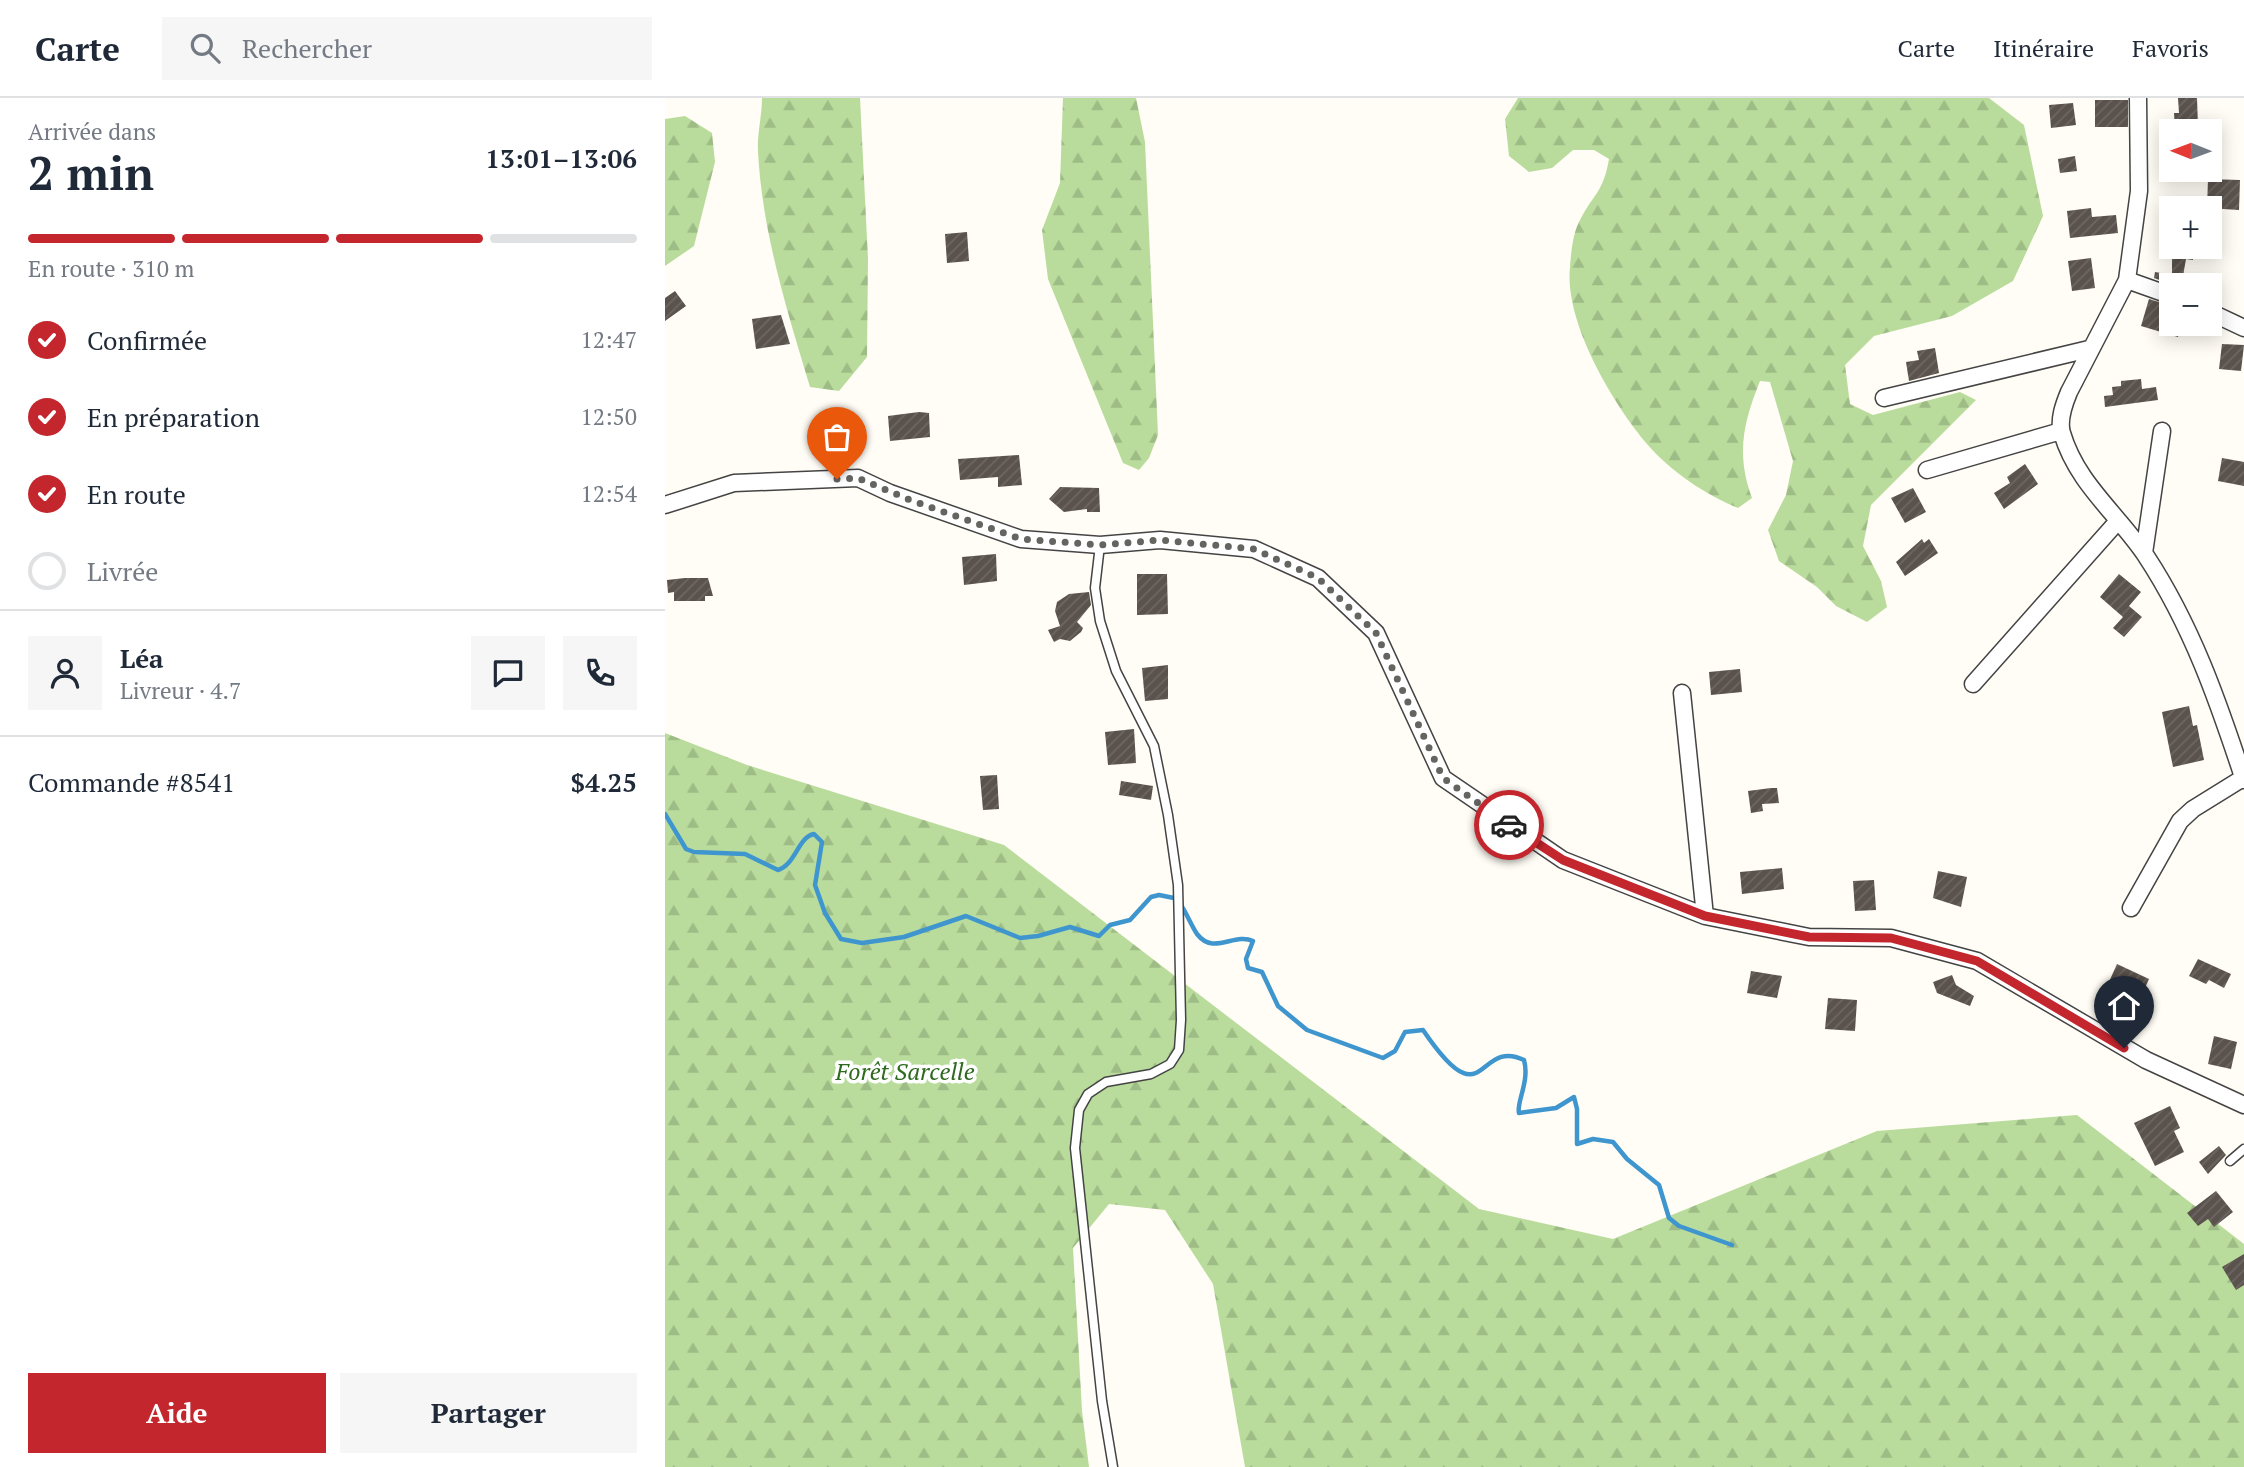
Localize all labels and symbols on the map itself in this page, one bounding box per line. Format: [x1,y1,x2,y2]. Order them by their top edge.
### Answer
north arrow [2159,119,2223,182]
pin [807,407,867,479]
courier [1474,790,1544,860]
pin [2094,976,2154,1048]
park label: Forêt Sarcelle [834,1055,975,1087]

